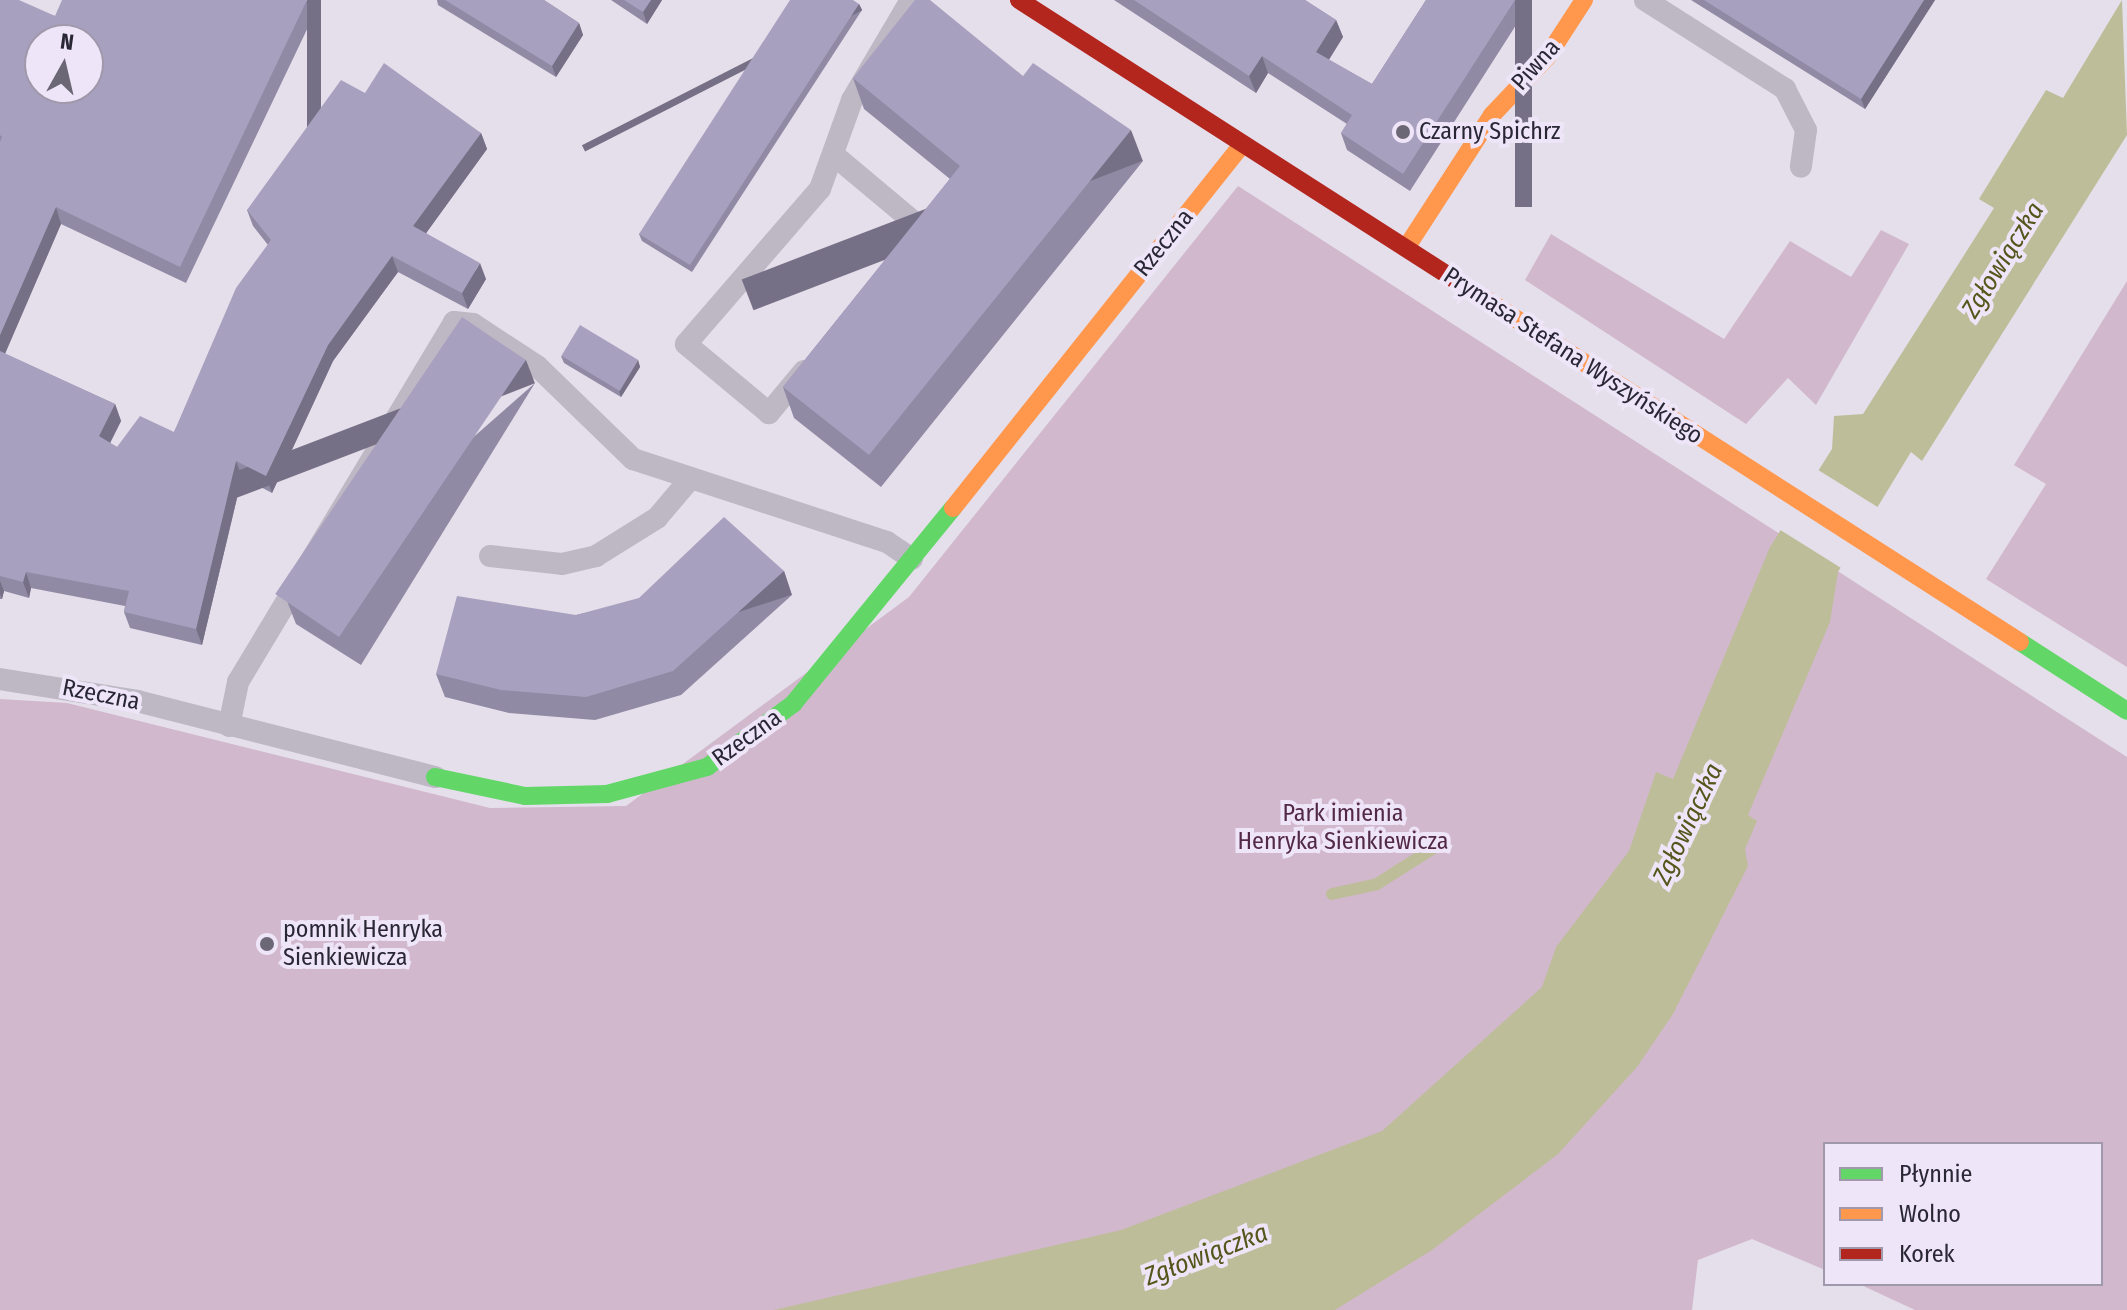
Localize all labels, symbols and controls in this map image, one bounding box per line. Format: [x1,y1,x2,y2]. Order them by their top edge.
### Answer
north arrow [24,24,104,104]
text: N [59,27,76,56]
street label: Piwna [1506,34,1566,96]
place label: Czarny Spichrz [1419,118,1561,146]
marker: Czarny Spichrz [1394,123,1412,141]
water label: Zgłowiączka [1955,197,2051,323]
street label: Rzeczna [1128,203,1200,283]
street label: Prymasa Stefana Wyszyńskiego [1438,261,1708,451]
street label: Rzeczna [60,673,142,717]
street label: Rzeczna [707,703,787,773]
water label: Zgłowiączka [1646,758,1730,890]
park label: Park imienia Henryka Sienkiewicza [1238,800,1448,856]
place label: pomnik Henryka Sienkiewicza [283,916,443,972]
marker: pomnik Henryka Sienkiewicza [258,935,276,953]
legend [1823,1142,2103,1286]
text: Płynnie [1899,1160,1972,1188]
text: Wolno [1899,1200,1961,1228]
water label: Zgłowiączka [1140,1217,1272,1293]
text: Korek [1899,1240,1955,1268]

